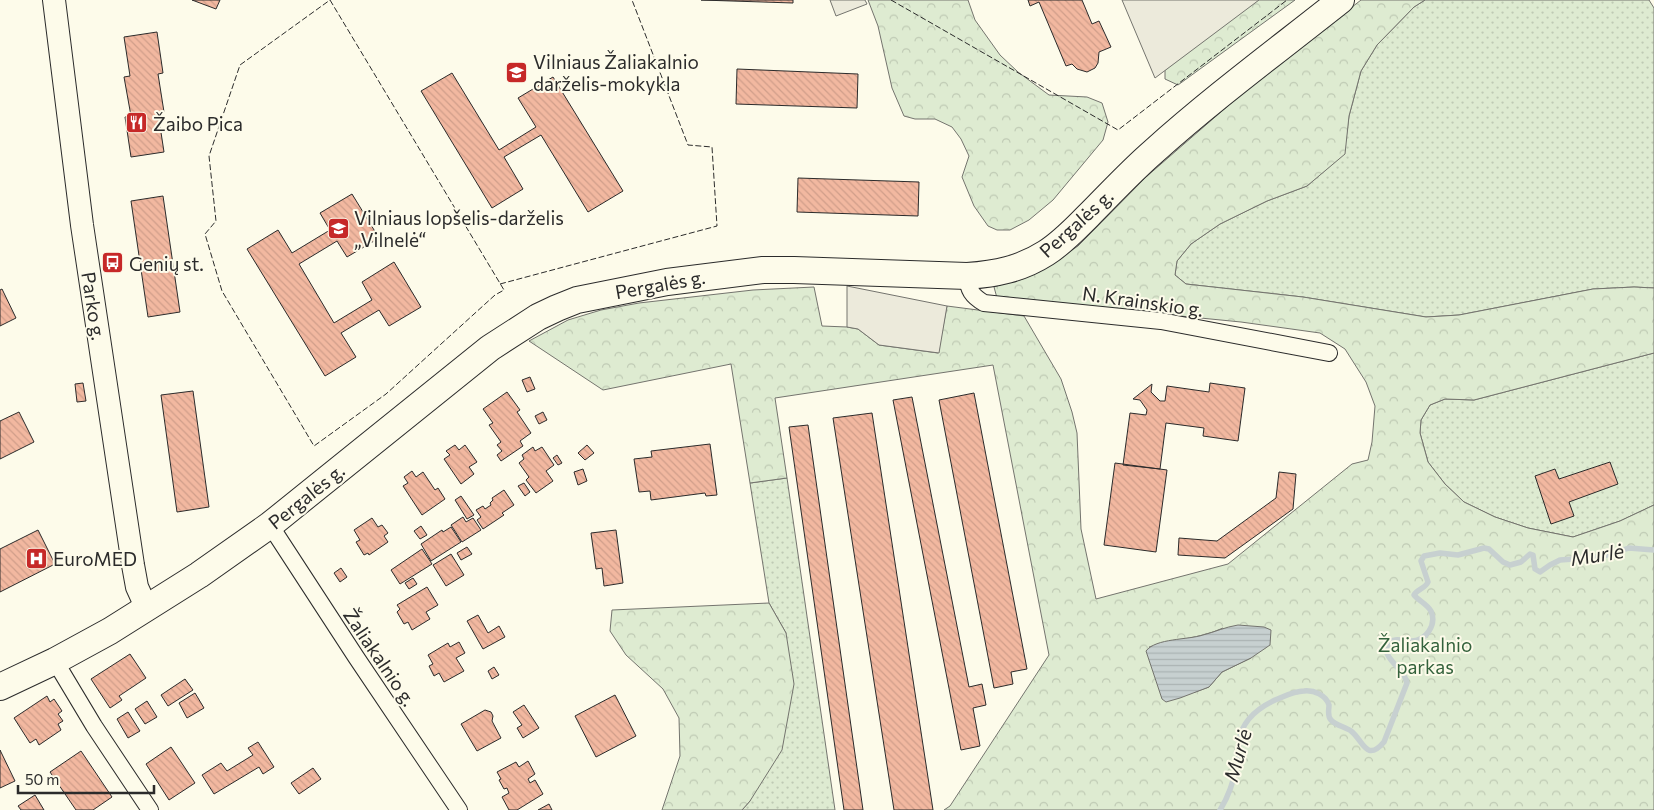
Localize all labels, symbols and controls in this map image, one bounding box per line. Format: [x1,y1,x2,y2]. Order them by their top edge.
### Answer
place label: Vilniaus Žaliakalnio darželis-mokykla [533,50,699,95]
school or university icon: Vilniaus Žaliakalnio darželis-mokykla [505,60,529,84]
restaurant icon: Žaibo Pica [125,111,149,135]
place label: Žaibo Pica [153,112,243,135]
street label: Pergalės g. [1034,184,1118,262]
place label: Vilniaus lopšelis-darželis „Vilnelė“ [354,206,564,251]
school or university icon: Vilniaus lopšelis-darželis „Vilnelė“ [326,216,350,240]
bus stop icon: Genių st. [101,251,125,275]
place label: Genių st. [129,252,204,275]
street label: Pergalės g. [613,265,707,303]
street label: Parko g. [77,270,111,342]
street label: N. Krainskio g. [1081,281,1205,321]
street label: Pergalės g. [263,458,349,534]
water label: Murlė [1569,538,1626,570]
hospital icon: EuroMED [25,546,49,570]
place label: EuroMED [53,547,137,570]
street label: Žaliakalnio g. [339,604,421,710]
park label: Žaliakalnio parkas [1378,633,1472,678]
water label: Murlė [1218,725,1256,784]
scale bar [18,762,154,794]
text: 50 m [25,770,59,788]

